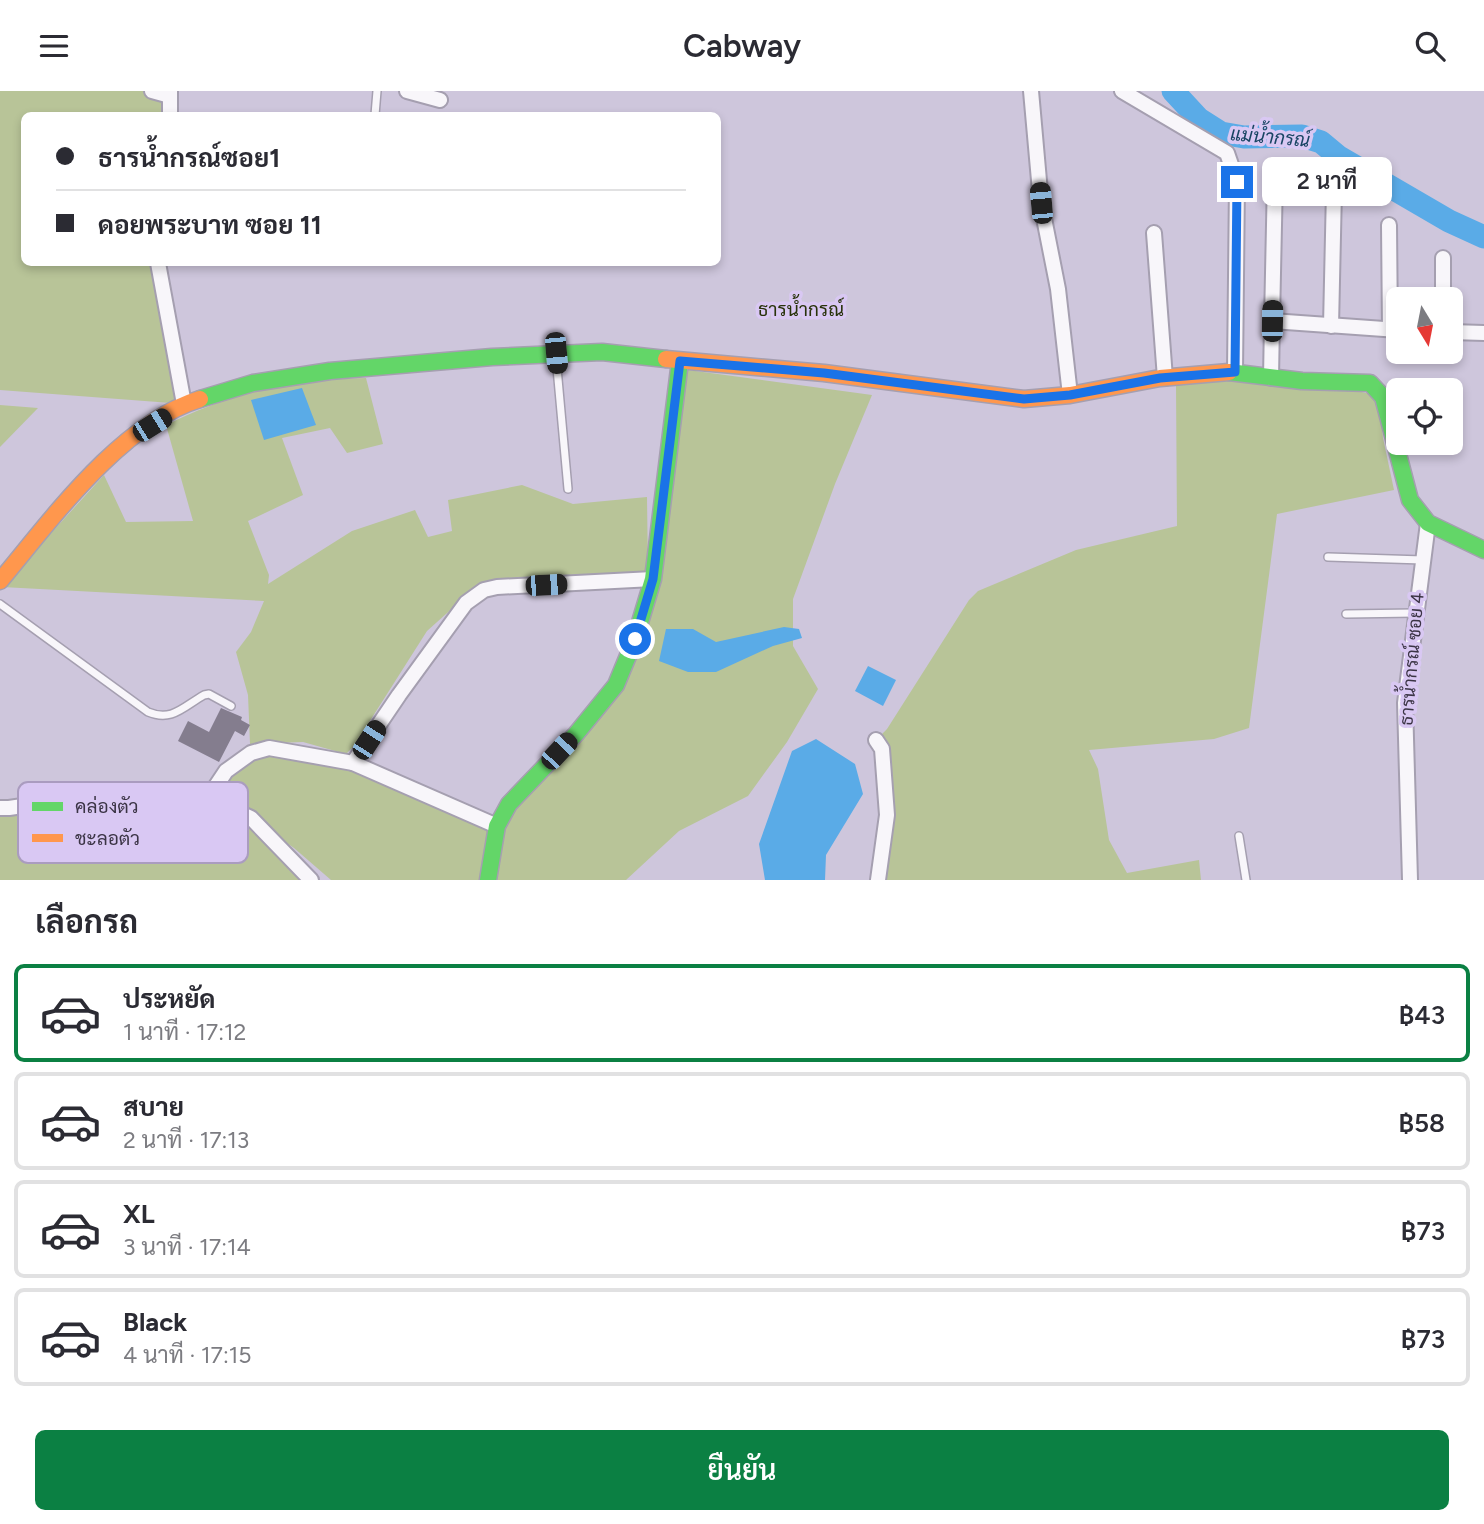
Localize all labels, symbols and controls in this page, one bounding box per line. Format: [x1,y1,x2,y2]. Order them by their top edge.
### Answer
icon: menu [35,27,73,65]
text: Cabway [683,27,801,65]
icon: search [1411,27,1449,65]
water label: แม่น้ำกรณ์ [1229,118,1314,152]
text: ธารน้ำกรณ์ซอย1 [98,142,280,174]
callout: 2 นาที [1262,157,1391,207]
route end [1221,166,1253,198]
text: 2 นาที [1297,167,1357,195]
car [1029,181,1054,225]
text: ดอยพระบาท ซอย 11 [98,209,322,241]
north arrow [1386,287,1463,364]
map controls [1386,287,1463,455]
district label: ธารน้ำกรณ์ [758,294,844,321]
car [1262,300,1283,342]
car [544,331,569,375]
button: locate [1386,378,1463,455]
car [129,405,176,445]
car [525,573,568,597]
street label: ธารน้ำกรณ์ ซอย 4 [1390,591,1429,726]
route start [619,623,651,655]
car [349,717,390,763]
car [537,728,582,774]
legend [18,782,248,863]
text: คล่องตัว [75,795,139,818]
text: ชะลอตัว [75,827,140,850]
text: เลือกรถ [35,903,138,941]
icon: car [39,982,102,1045]
text: ประหยัด [123,983,216,1015]
text: ฿43 [1399,999,1445,1031]
text: 1 นาที · 17:12 [123,1018,246,1046]
icon: car [39,1090,102,1153]
text: สบาย [123,1091,184,1123]
text: ฿58 [1398,1107,1445,1139]
text: 2 นาที · 17:13 [123,1126,249,1154]
icon: car [39,1198,102,1261]
text: XL [123,1198,155,1230]
text: ฿73 [1401,1215,1445,1247]
text: 3 นาที · 17:14 [123,1233,251,1261]
icon: car [39,1306,102,1369]
text: Black [123,1306,187,1338]
text: ฿73 [1401,1323,1445,1355]
text: 4 นาที · 17:15 [123,1341,251,1369]
button: ยืนยัน [35,1430,1449,1510]

